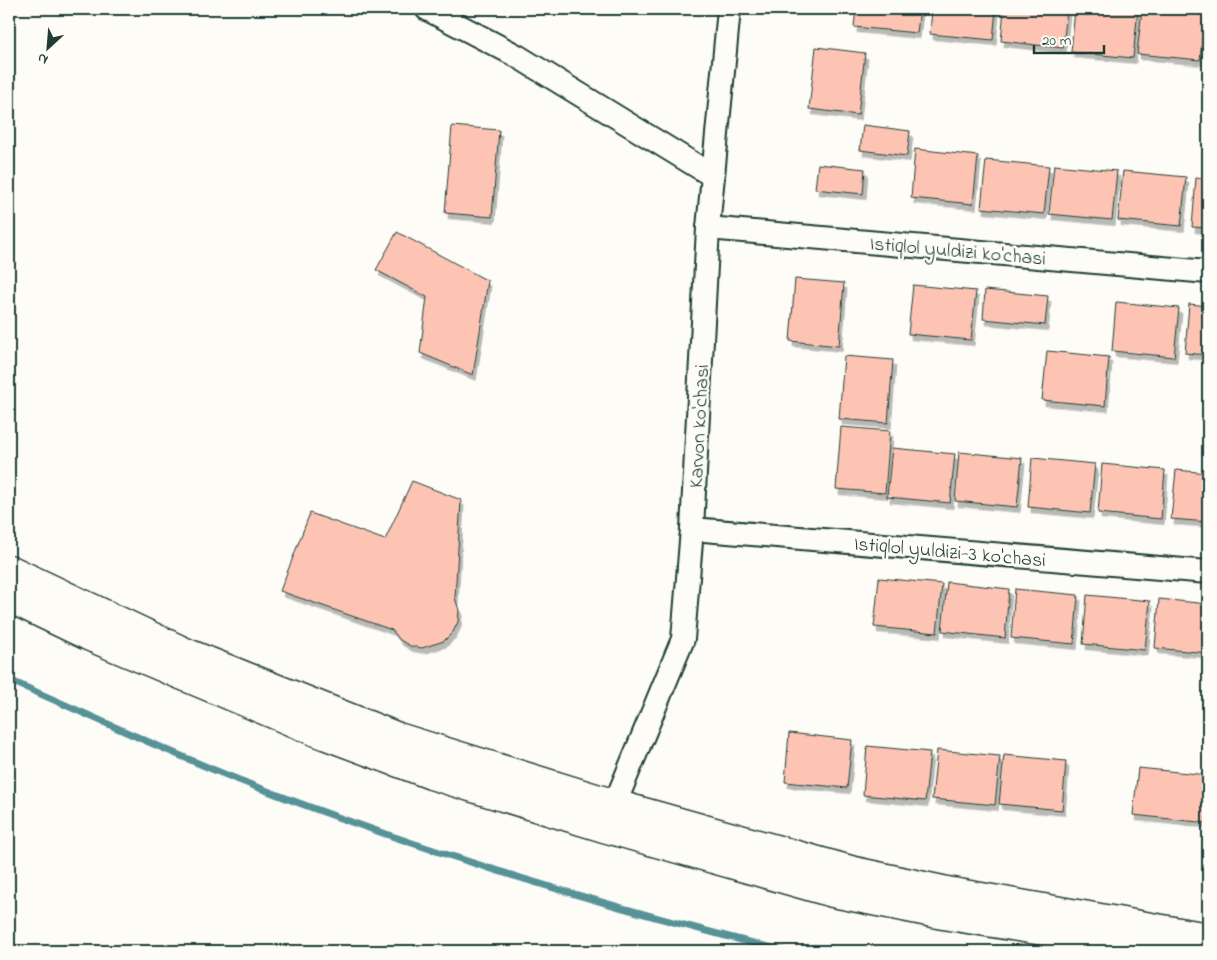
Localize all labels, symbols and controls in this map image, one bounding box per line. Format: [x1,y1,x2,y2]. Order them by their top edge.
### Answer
north arrow [22,22,72,72]
scale bar [1034,22,1104,54]
text: 20 m [1042,30,1072,52]
text: N [34,47,52,70]
street label: Istiqlol yuldizi ko'chasi [868,230,1047,275]
street label: Karvon ko'chasi [683,364,718,489]
street label: Istiqlol yuldizi-3 ko'chasi [853,531,1047,576]

